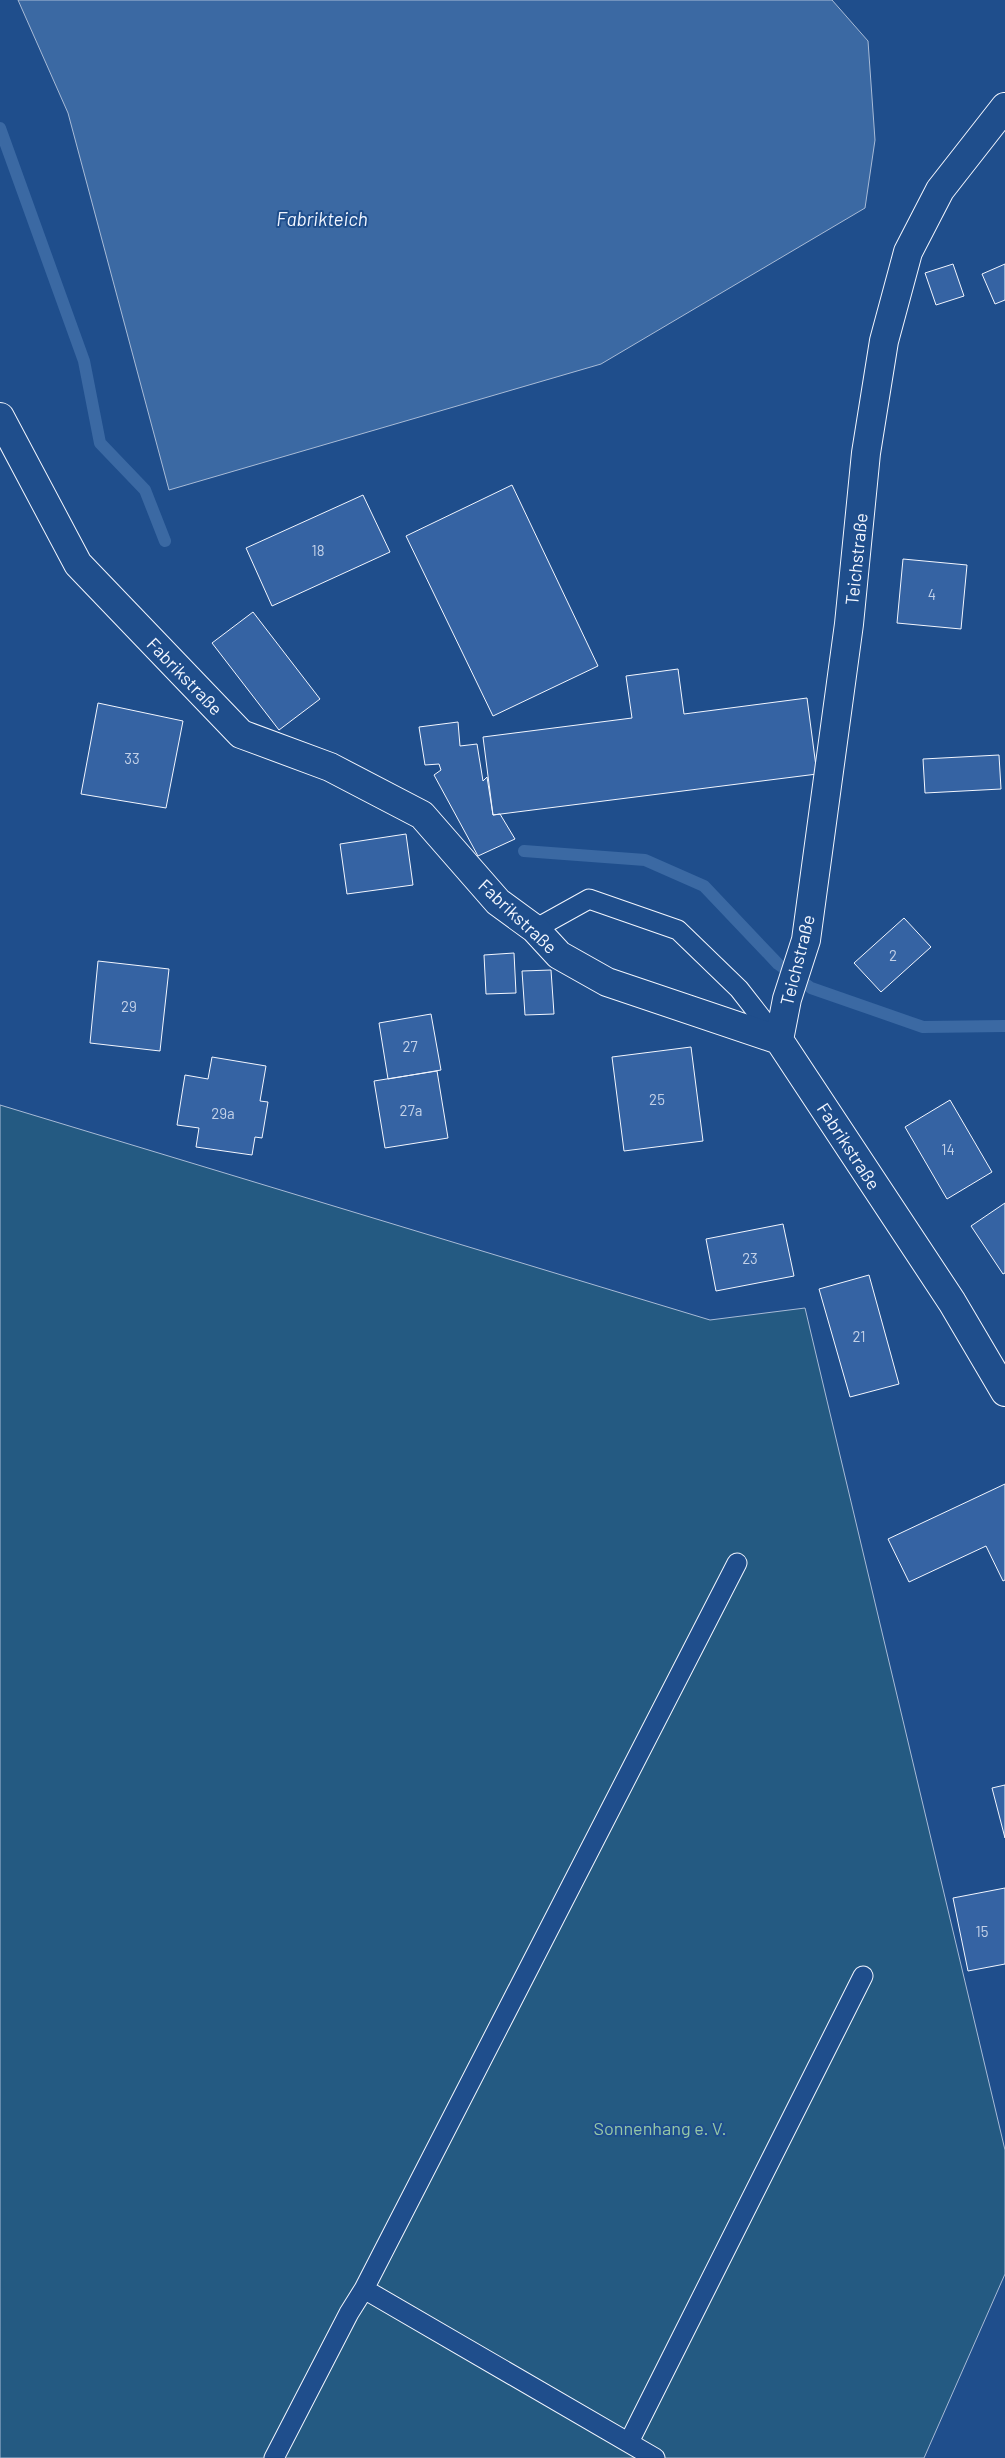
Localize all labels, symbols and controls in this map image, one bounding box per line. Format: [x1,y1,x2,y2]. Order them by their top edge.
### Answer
water label: Fabrikteich [276,207,368,230]
street label: Teichstraße [840,512,872,606]
house number: 18 [311,541,325,559]
house number: 4 [928,585,936,603]
street label: Fabrikstraße [143,633,227,719]
house number: 33 [124,749,140,767]
street label: Fabrikstraße [474,874,562,958]
street label: Teichstraße [775,912,819,1008]
house number: 2 [889,946,897,964]
house number: 29 [121,997,137,1015]
house number: 27 [402,1037,418,1055]
house number: 25 [649,1090,665,1108]
street label: Fabrikstraße [813,1098,885,1194]
house number: 27a [400,1101,422,1119]
house number: 29a [211,1104,235,1122]
house number: 14 [941,1140,955,1158]
house number: 23 [742,1249,758,1267]
house number: 21 [852,1327,866,1345]
house number: 15 [976,1922,988,1940]
park label: Sonnenhang e. V. [593,2117,727,2139]

